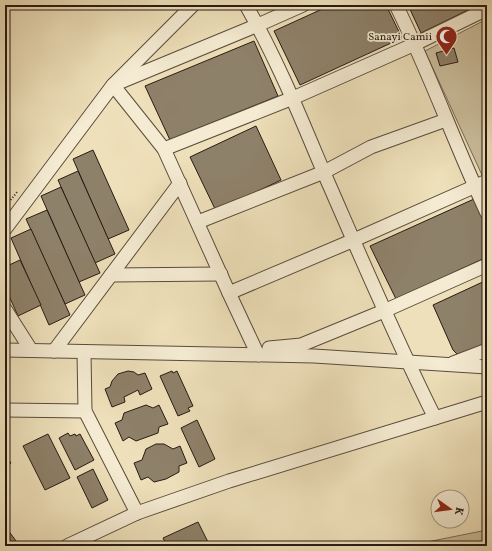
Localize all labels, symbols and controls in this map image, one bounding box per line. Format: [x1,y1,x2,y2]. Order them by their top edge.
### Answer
mosque icon: Sanayi Camii [434,24,460,57]
place label: Sanayi Camii [368,30,432,45]
north arrow [430,489,470,529]
text: K [450,505,466,517]

